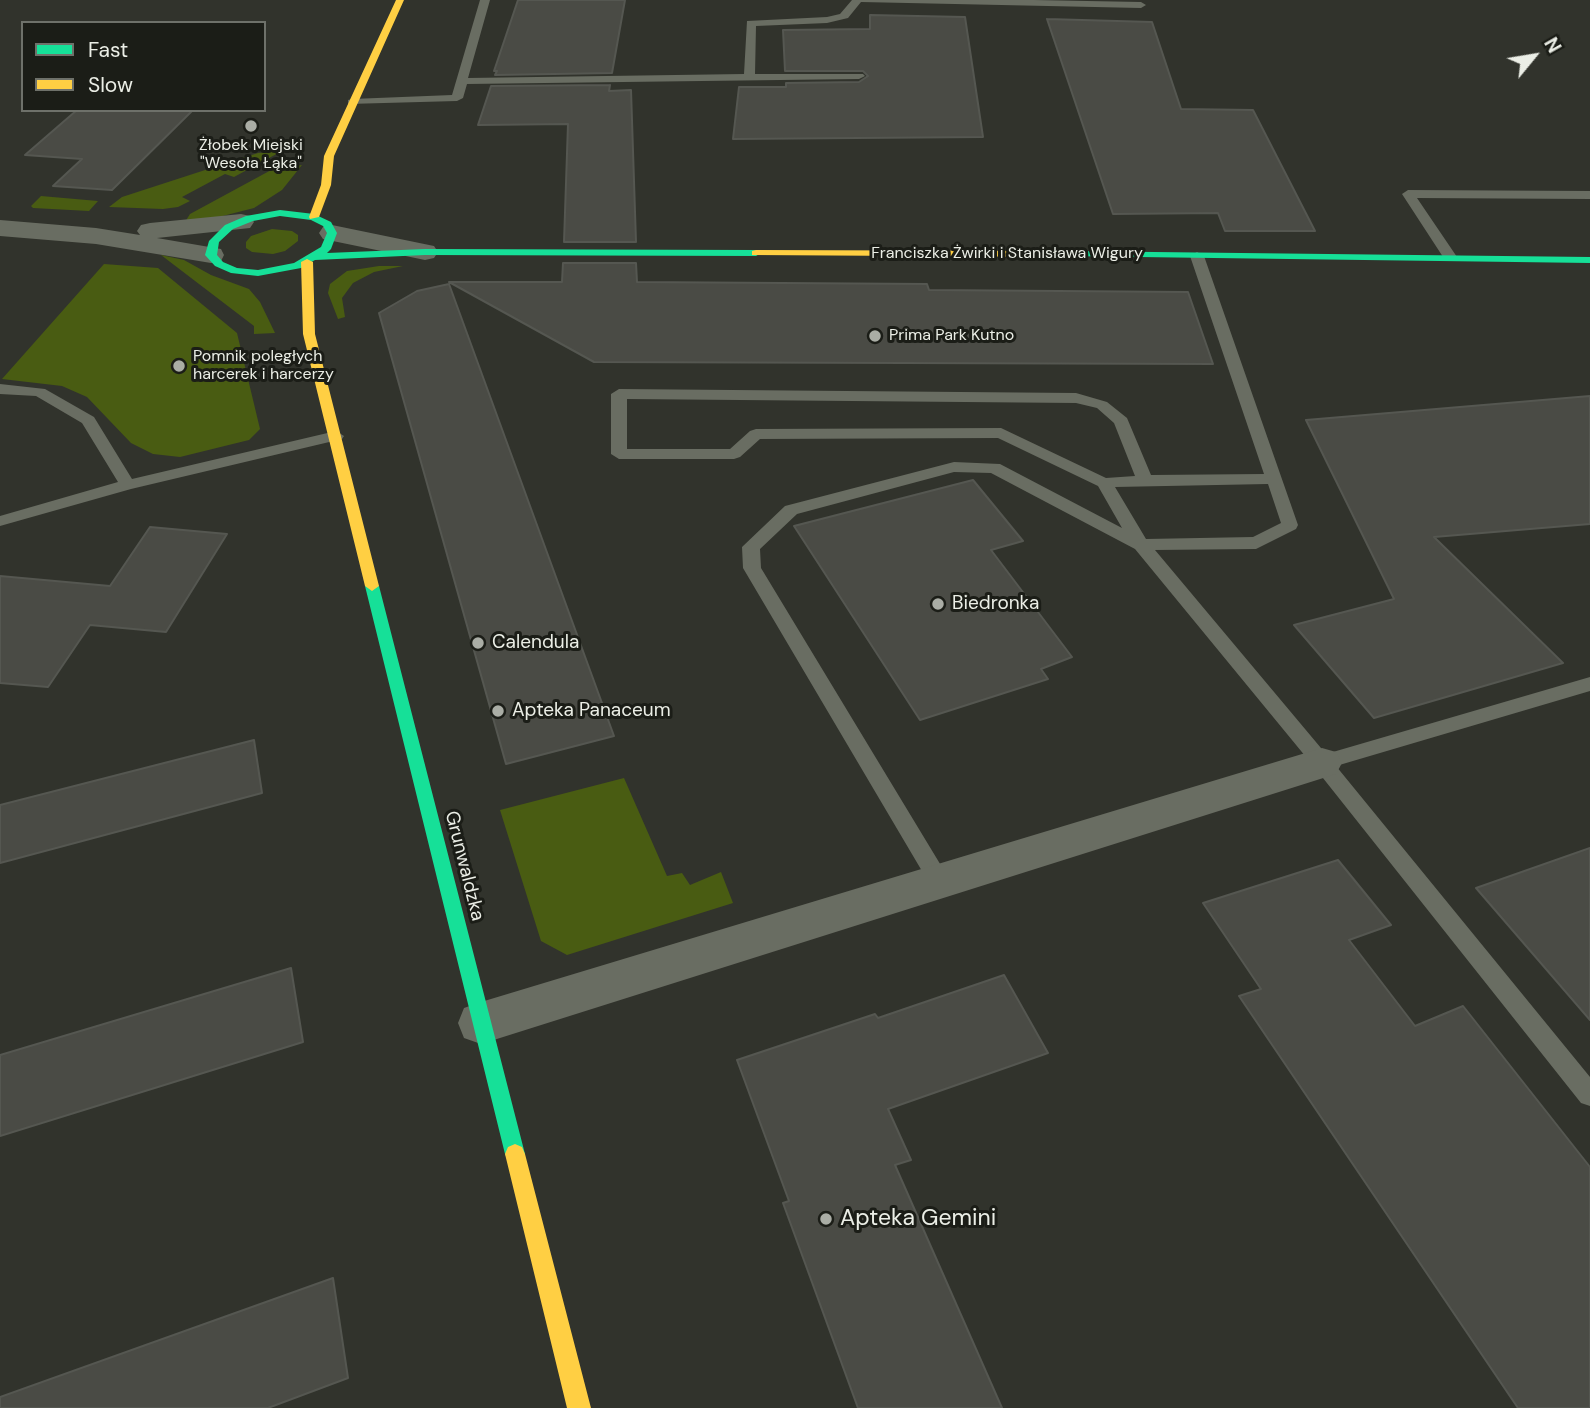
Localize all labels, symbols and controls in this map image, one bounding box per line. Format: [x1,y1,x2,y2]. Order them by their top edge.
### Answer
legend [21,21,266,112]
north arrow [1499,21,1569,91]
text: N [1538,33,1567,57]
text: Fast [88,36,128,64]
text: Slow [88,71,133,99]
marker: Żłobek Miejski "Wesoła Łąka" [243,118,259,134]
place label: Żłobek Miejski "Wesoła Łąka" [199,136,303,174]
street label: Franciszka Żwirki i Stanisława Wigury [871,244,1143,264]
place label: Prima Park Kutno [889,326,1014,346]
marker: Prima Park Kutno [867,328,883,344]
place label: Pomnik poległych harcerek i harcerzy [193,347,334,385]
marker: Pomnik poległych harcerek i harcerzy [171,358,187,374]
place label: Biedronka [952,593,1039,615]
marker: Biedronka [930,596,946,612]
place label: Calendula [492,632,579,654]
marker: Calendula [470,635,486,651]
place label: Apteka Panaceum [512,700,671,722]
marker: Apteka Panaceum [490,703,506,719]
street label: Grunwaldzka [439,809,489,923]
place label: Apteka Gemini [840,1205,996,1233]
marker: Apteka Gemini [818,1211,834,1227]

